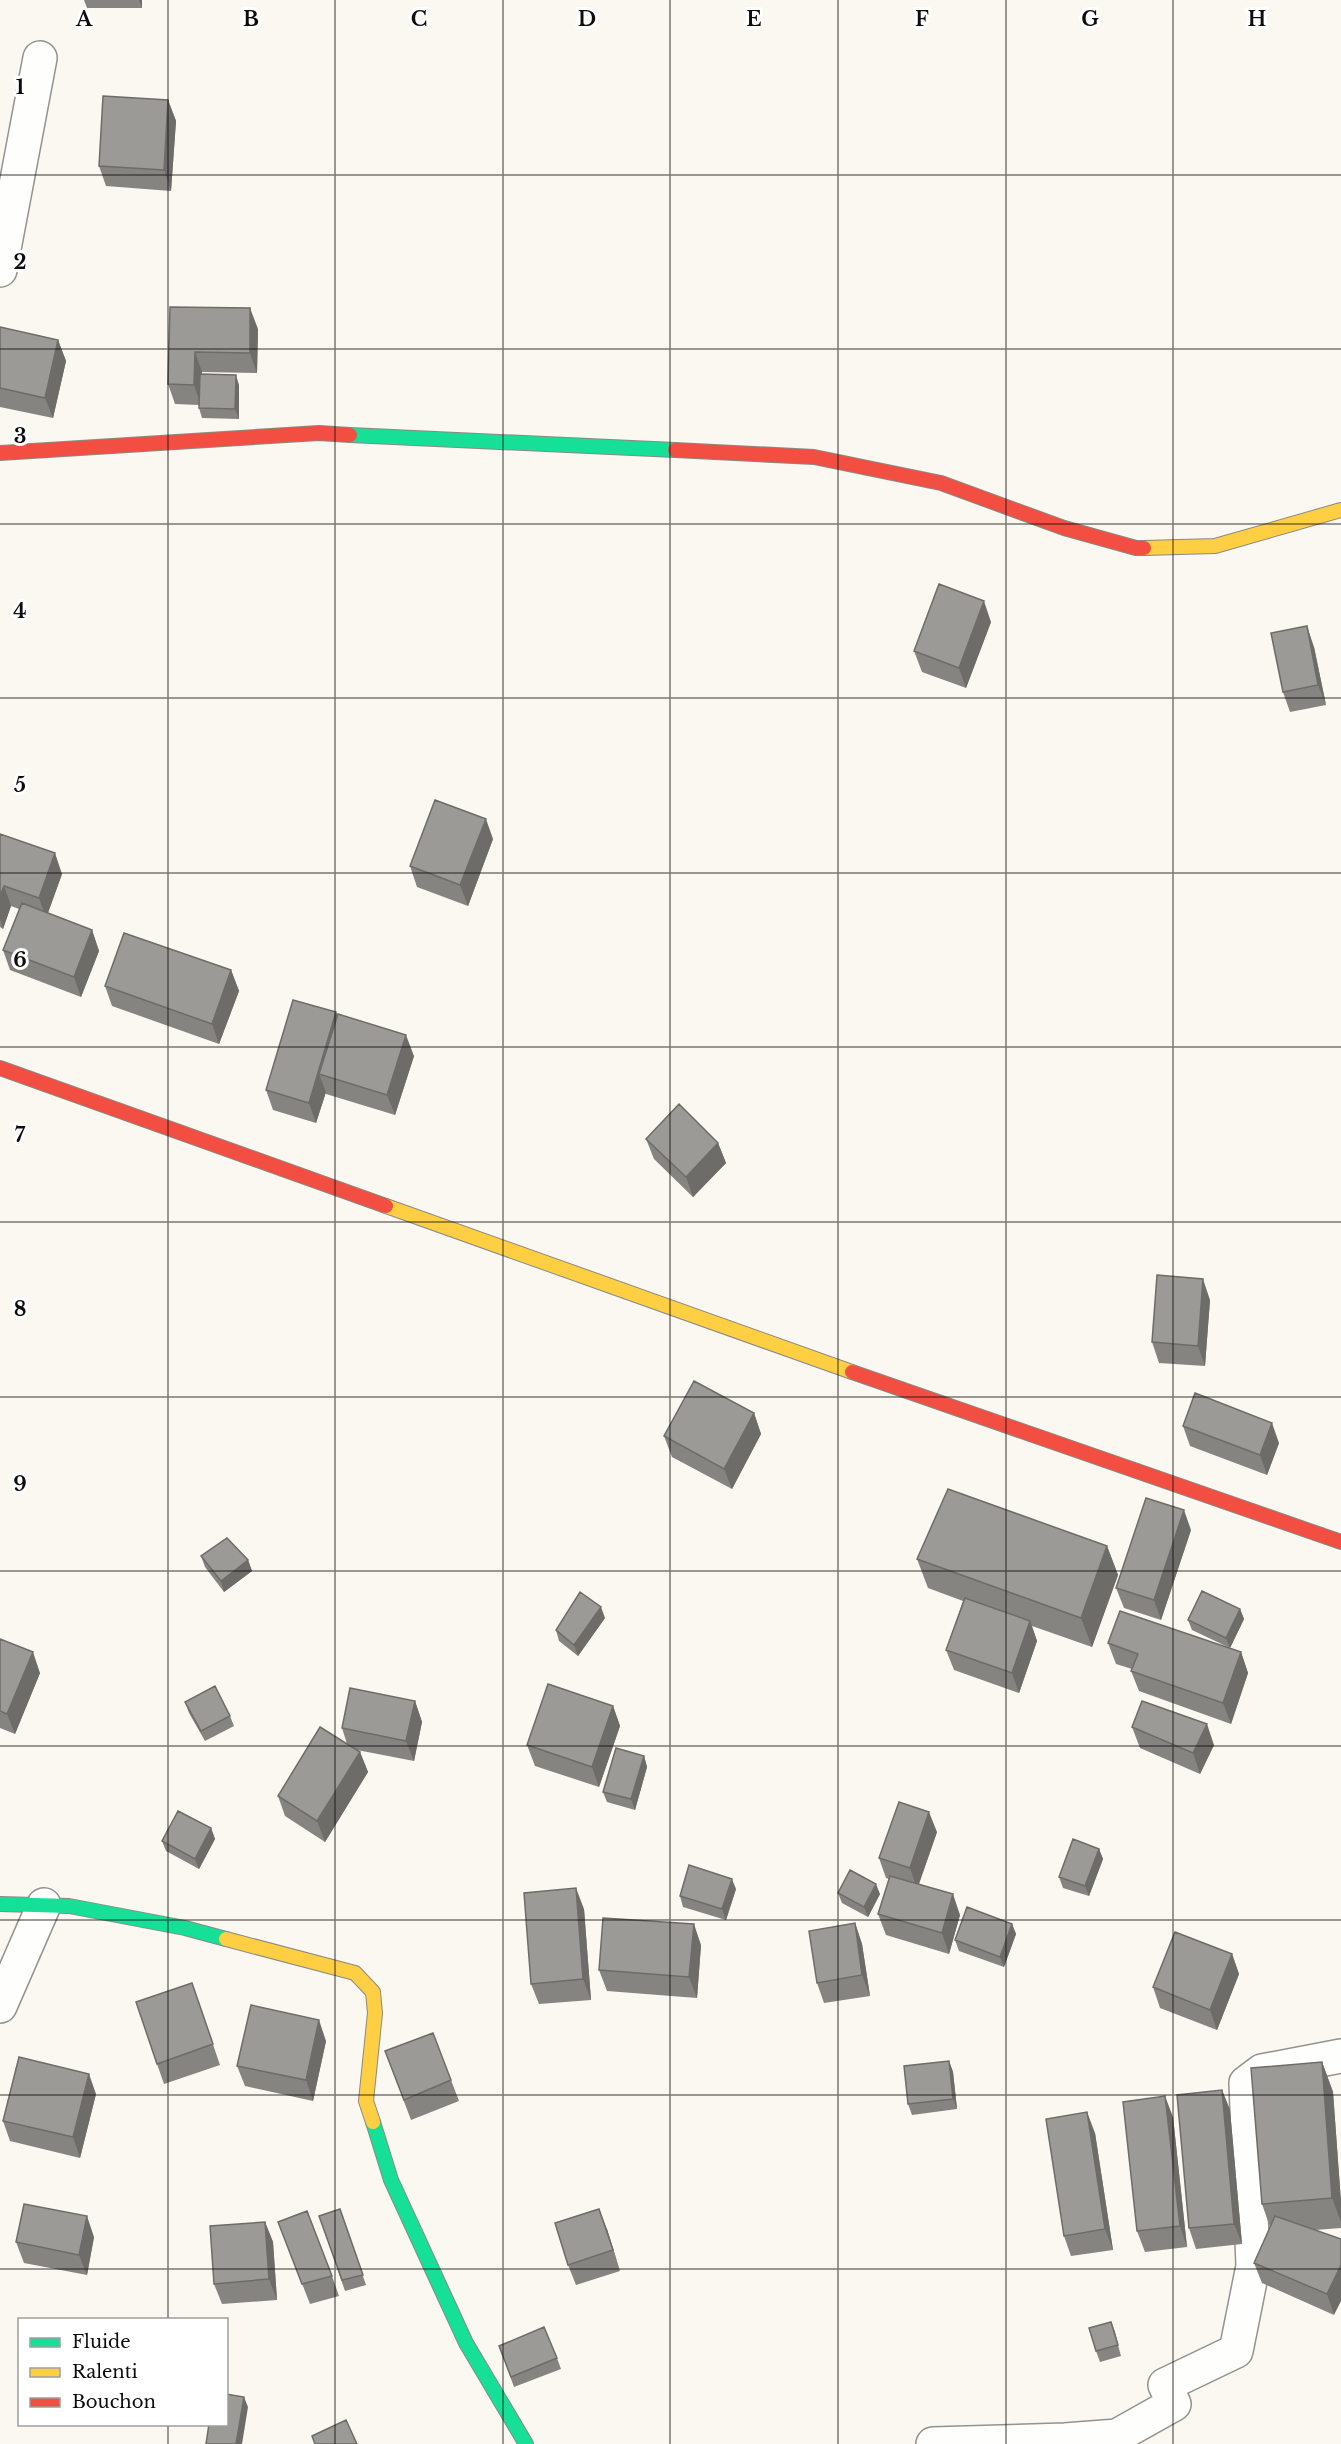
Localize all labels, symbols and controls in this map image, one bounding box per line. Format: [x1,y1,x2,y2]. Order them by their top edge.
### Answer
text: A [75,7,93,31]
text: B [243,7,259,31]
text: C [411,7,427,31]
text: D [578,7,596,31]
text: E [746,7,762,31]
text: F [915,7,929,31]
text: G [1081,7,1099,31]
text: H [1248,7,1267,31]
text: 1 [16,75,25,99]
text: 2 [13,250,27,274]
text: 3 [14,424,26,448]
text: 4 [13,599,27,623]
text: 5 [14,773,26,797]
text: 6 [13,948,27,972]
text: 7 [15,1123,26,1147]
text: 8 [14,1297,26,1321]
text: 9 [13,1472,27,1496]
legend [18,2318,228,2426]
text: Fluide [72,2331,131,2353]
text: Ralenti [72,2361,138,2383]
text: Bouchon [72,2391,156,2413]

